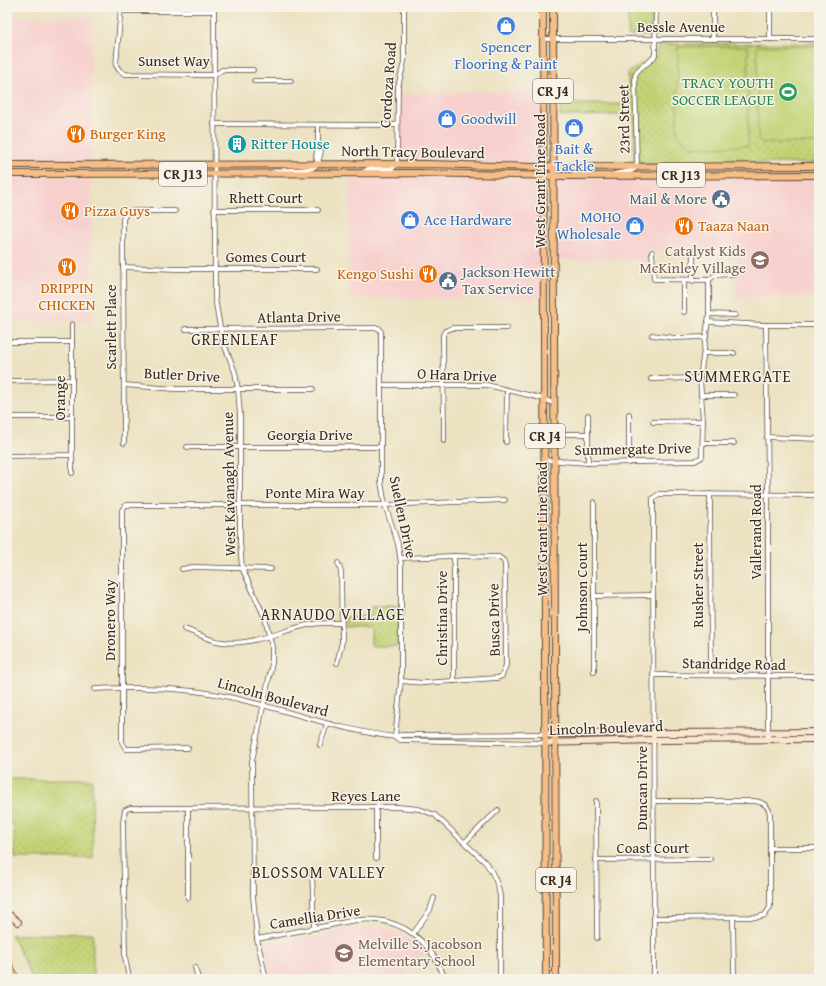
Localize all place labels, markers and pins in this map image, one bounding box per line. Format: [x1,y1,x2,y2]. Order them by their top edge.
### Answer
shop icon: Spencer Flooring & Paint [495,15,517,37]
place label: Spencer Flooring & Paint [455,36,558,74]
place label: TRACY YOUTH SOCCER LEAGUE [672,72,774,110]
sports icon: TRACY YOUTH SOCCER LEAGUE [777,81,799,103]
shop icon: Goodwill [436,108,458,130]
place label: Goodwill [461,108,516,129]
shop icon: Bait & Tackle [563,117,585,139]
restaurant icon: Burger King [65,123,87,145]
place label: Burger King [90,123,166,144]
building icon: Ritter House [226,133,248,155]
place label: Ritter House [251,133,330,154]
place label: Bait & Tackle [554,138,594,176]
place label: Mail & More [630,188,707,209]
public building icon: Mail & More [710,188,732,210]
restaurant icon: Pizza Guys [59,200,81,222]
place label: Pizza Guys [84,200,150,221]
place label: MOHO Wholesale [557,206,621,244]
shop icon: Ace Hardware [399,209,421,231]
place label: Ace Hardware [424,209,512,230]
shop icon: MOHO Wholesale [624,215,646,237]
restaurant icon: Taaza Naan [673,215,695,237]
place label: Taaza Naan [698,215,770,236]
place label: Catalyst Kids McKinley Village [639,240,746,278]
school or university icon: Catalyst Kids McKinley Village [749,249,771,271]
restaurant icon: DRIPPIN CHICKEN [56,256,78,278]
place label: Jackson Hewitt Tax Service [460,261,556,299]
place label: Kengo Sushi [337,263,414,284]
restaurant icon: Kengo Sushi [417,263,439,285]
public building icon: Jackson Hewitt Tax Service [437,270,459,292]
place label: DRIPPIN CHICKEN [38,277,96,315]
place label: Melville S. Jacobson Elementary School [358,933,483,971]
school or university icon: Melville S. Jacobson Elementary School [333,942,355,964]

